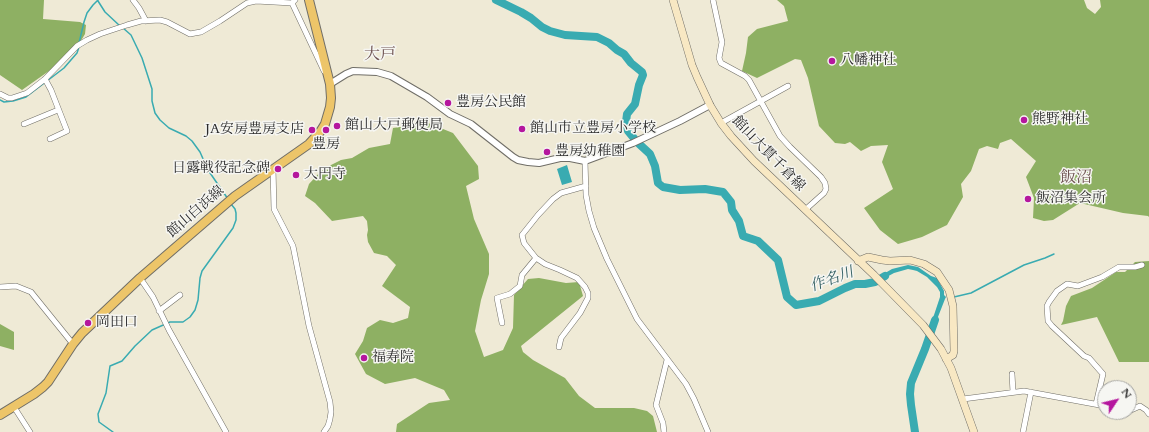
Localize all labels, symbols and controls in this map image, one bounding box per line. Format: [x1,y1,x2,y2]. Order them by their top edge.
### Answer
district label: 大戸 [364,45,396,65]
place label: 八幡神社 [840,53,896,69]
marker: 八幡神社 [827,56,837,66]
place label: 豊房公民館 [456,95,526,111]
marker: 豊房公民館 [443,98,453,108]
place label: 熊野神社 [1032,112,1088,128]
street label: 館山大貫千倉線 [728,113,808,195]
marker: 熊野神社 [1019,115,1029,125]
place label: 館山大戸郵便局 [345,118,443,134]
marker: 館山大戸郵便局 [332,121,342,131]
place label: 館山市立豊房小学校 [530,121,656,137]
place label: JA安房豊房支店 [205,122,304,138]
marker: 館山市立豊房小学校 [517,124,527,134]
marker: JA安房豊房支店 [307,125,317,135]
marker: 豊房 [321,125,331,135]
place label: 豊房 [312,137,340,153]
place label: 豊房幼稚園 [555,144,625,160]
marker: 豊房幼稚園 [542,147,552,157]
place label: 日露戦役記念碑 [172,161,270,177]
marker: 日露戦役記念碑 [273,164,283,174]
place label: 大円寺 [304,167,346,183]
district label: 飯沼 [1060,168,1092,188]
marker: 大円寺 [291,170,301,180]
street label: 館山白浜線 [164,183,228,241]
place label: 飯沼集会所 [1036,191,1106,207]
marker: 飯沼集会所 [1023,194,1033,204]
water label: 作名川 [808,264,856,296]
place label: 岡田口 [96,315,138,331]
marker: 岡田口 [83,318,93,328]
place label: 福寿院 [372,350,414,366]
marker: 福寿院 [359,353,369,363]
north arrow [1097,380,1137,420]
text: N [1118,385,1135,402]

